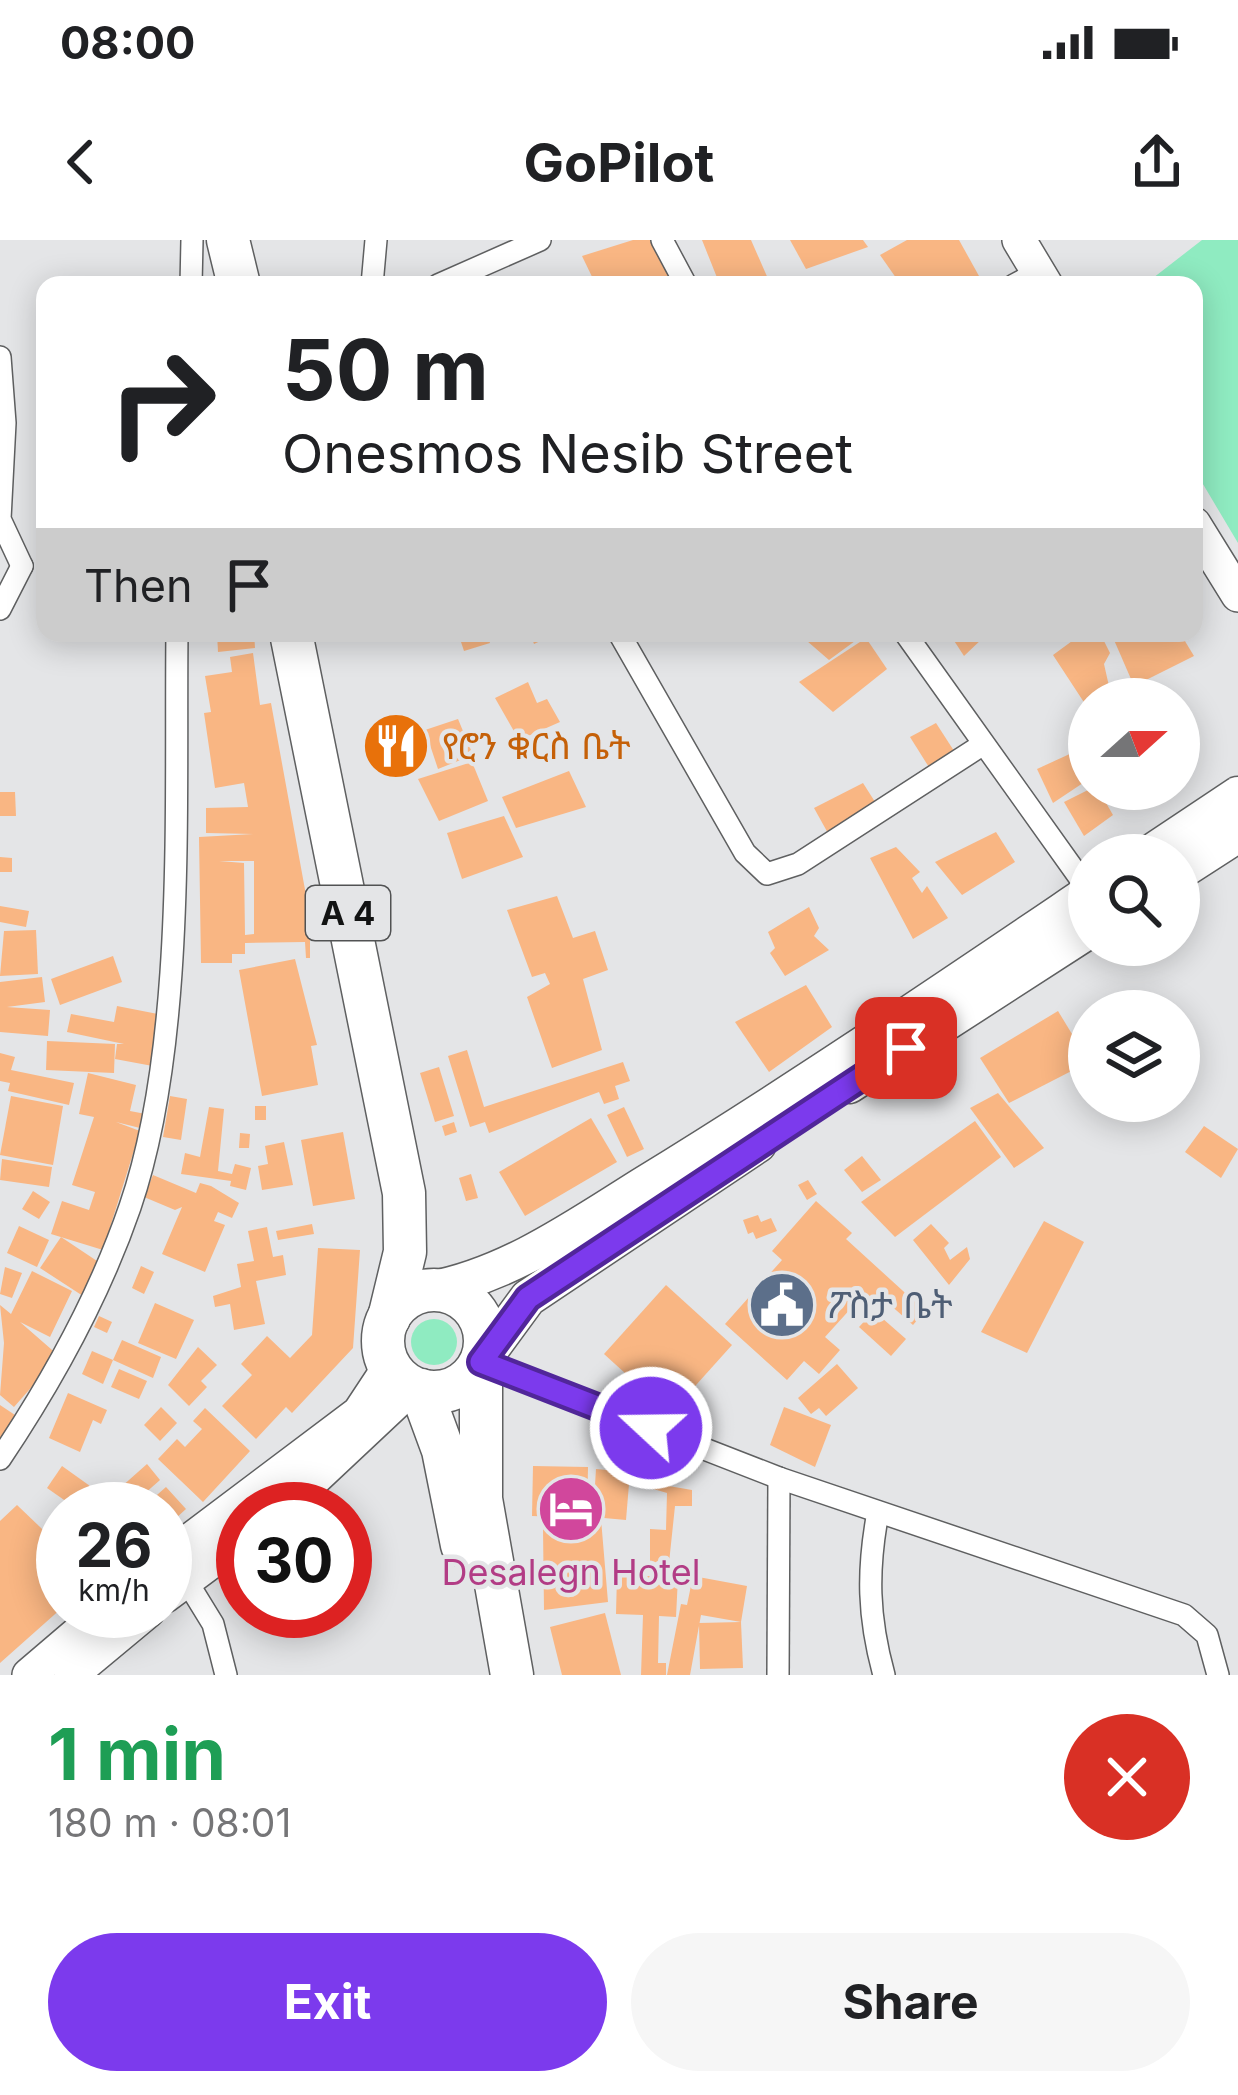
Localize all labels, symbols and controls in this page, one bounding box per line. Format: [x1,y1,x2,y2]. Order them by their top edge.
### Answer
text: 08:00 [60,15,195,70]
icon: back [48,129,114,195]
icon: share [1124,129,1190,195]
text: GoPilot [524,130,714,195]
text: 50 m [282,319,489,420]
icon: right [84,324,240,480]
text: Onesmos Nesib Street [282,421,853,486]
icon: arrive [216,552,282,618]
text: Then [84,558,192,613]
north arrow [1068,678,1200,810]
map controls [1068,678,1200,1122]
restaurant icon: የሮን ቁርስ ቤት [361,711,431,781]
place label: የሮን ቁርስ ቤት [442,724,631,768]
button: search [1068,834,1200,966]
road number: A 4 [306,886,390,940]
button: layers [1068,990,1200,1122]
pin [855,997,957,1099]
icon: arrive [873,1015,939,1081]
public building icon: ፖስታ ቤት [747,1270,817,1340]
place label: ፖስታ ቤት [828,1283,953,1327]
position arrow [588,1365,714,1491]
hotel icon: Desalegn Hotel [536,1474,606,1544]
speed limit sign: 30 [216,1482,372,1638]
text: 26 [76,1509,152,1581]
place label: Desalegn Hotel [442,1550,700,1594]
text: km/h [78,1572,150,1608]
text: 1 min [48,1710,226,1797]
button: close [1064,1714,1190,1840]
text: 180 m · 08:01 [48,1799,291,1846]
button: Exit [48,1933,607,2071]
button: Share [631,1933,1190,2071]

